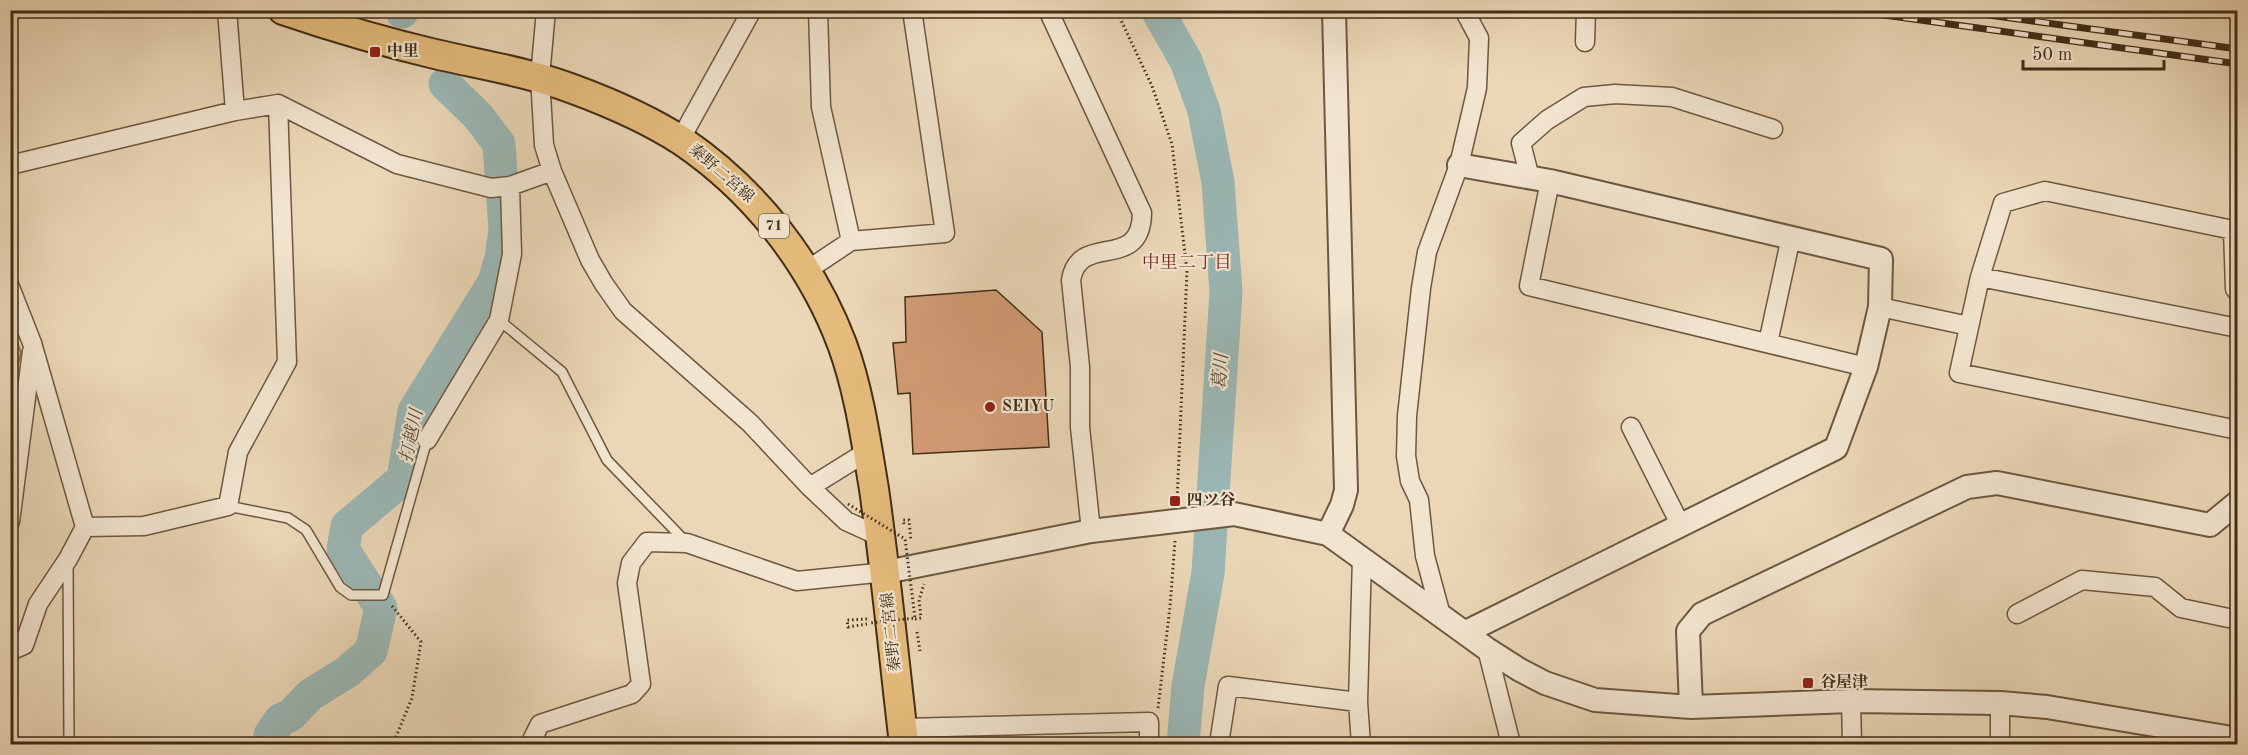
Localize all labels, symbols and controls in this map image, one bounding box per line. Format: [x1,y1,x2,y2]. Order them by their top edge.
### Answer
scale bar [2023,33,2164,71]
place label: 中里 [387,42,419,60]
marker: 中里 [368,45,382,59]
text: 50 m [2032,46,2072,64]
street label: 秦野二宮線 [686,140,758,206]
road number: 71 [759,214,789,238]
district label: 中里二丁目 [1142,252,1232,272]
water label: 葛川 [1209,351,1231,391]
place label: SEIYU [1002,399,1055,415]
marker: SEIYU [983,400,997,414]
water label: 打越川 [396,405,427,464]
place label: 四ツ谷 [1187,491,1235,509]
marker: 四ツ谷 [1168,494,1182,508]
street label: 秦野二宮線 [878,591,904,673]
place label: 谷屋津 [1820,673,1868,691]
marker: 谷屋津 [1801,676,1815,690]

